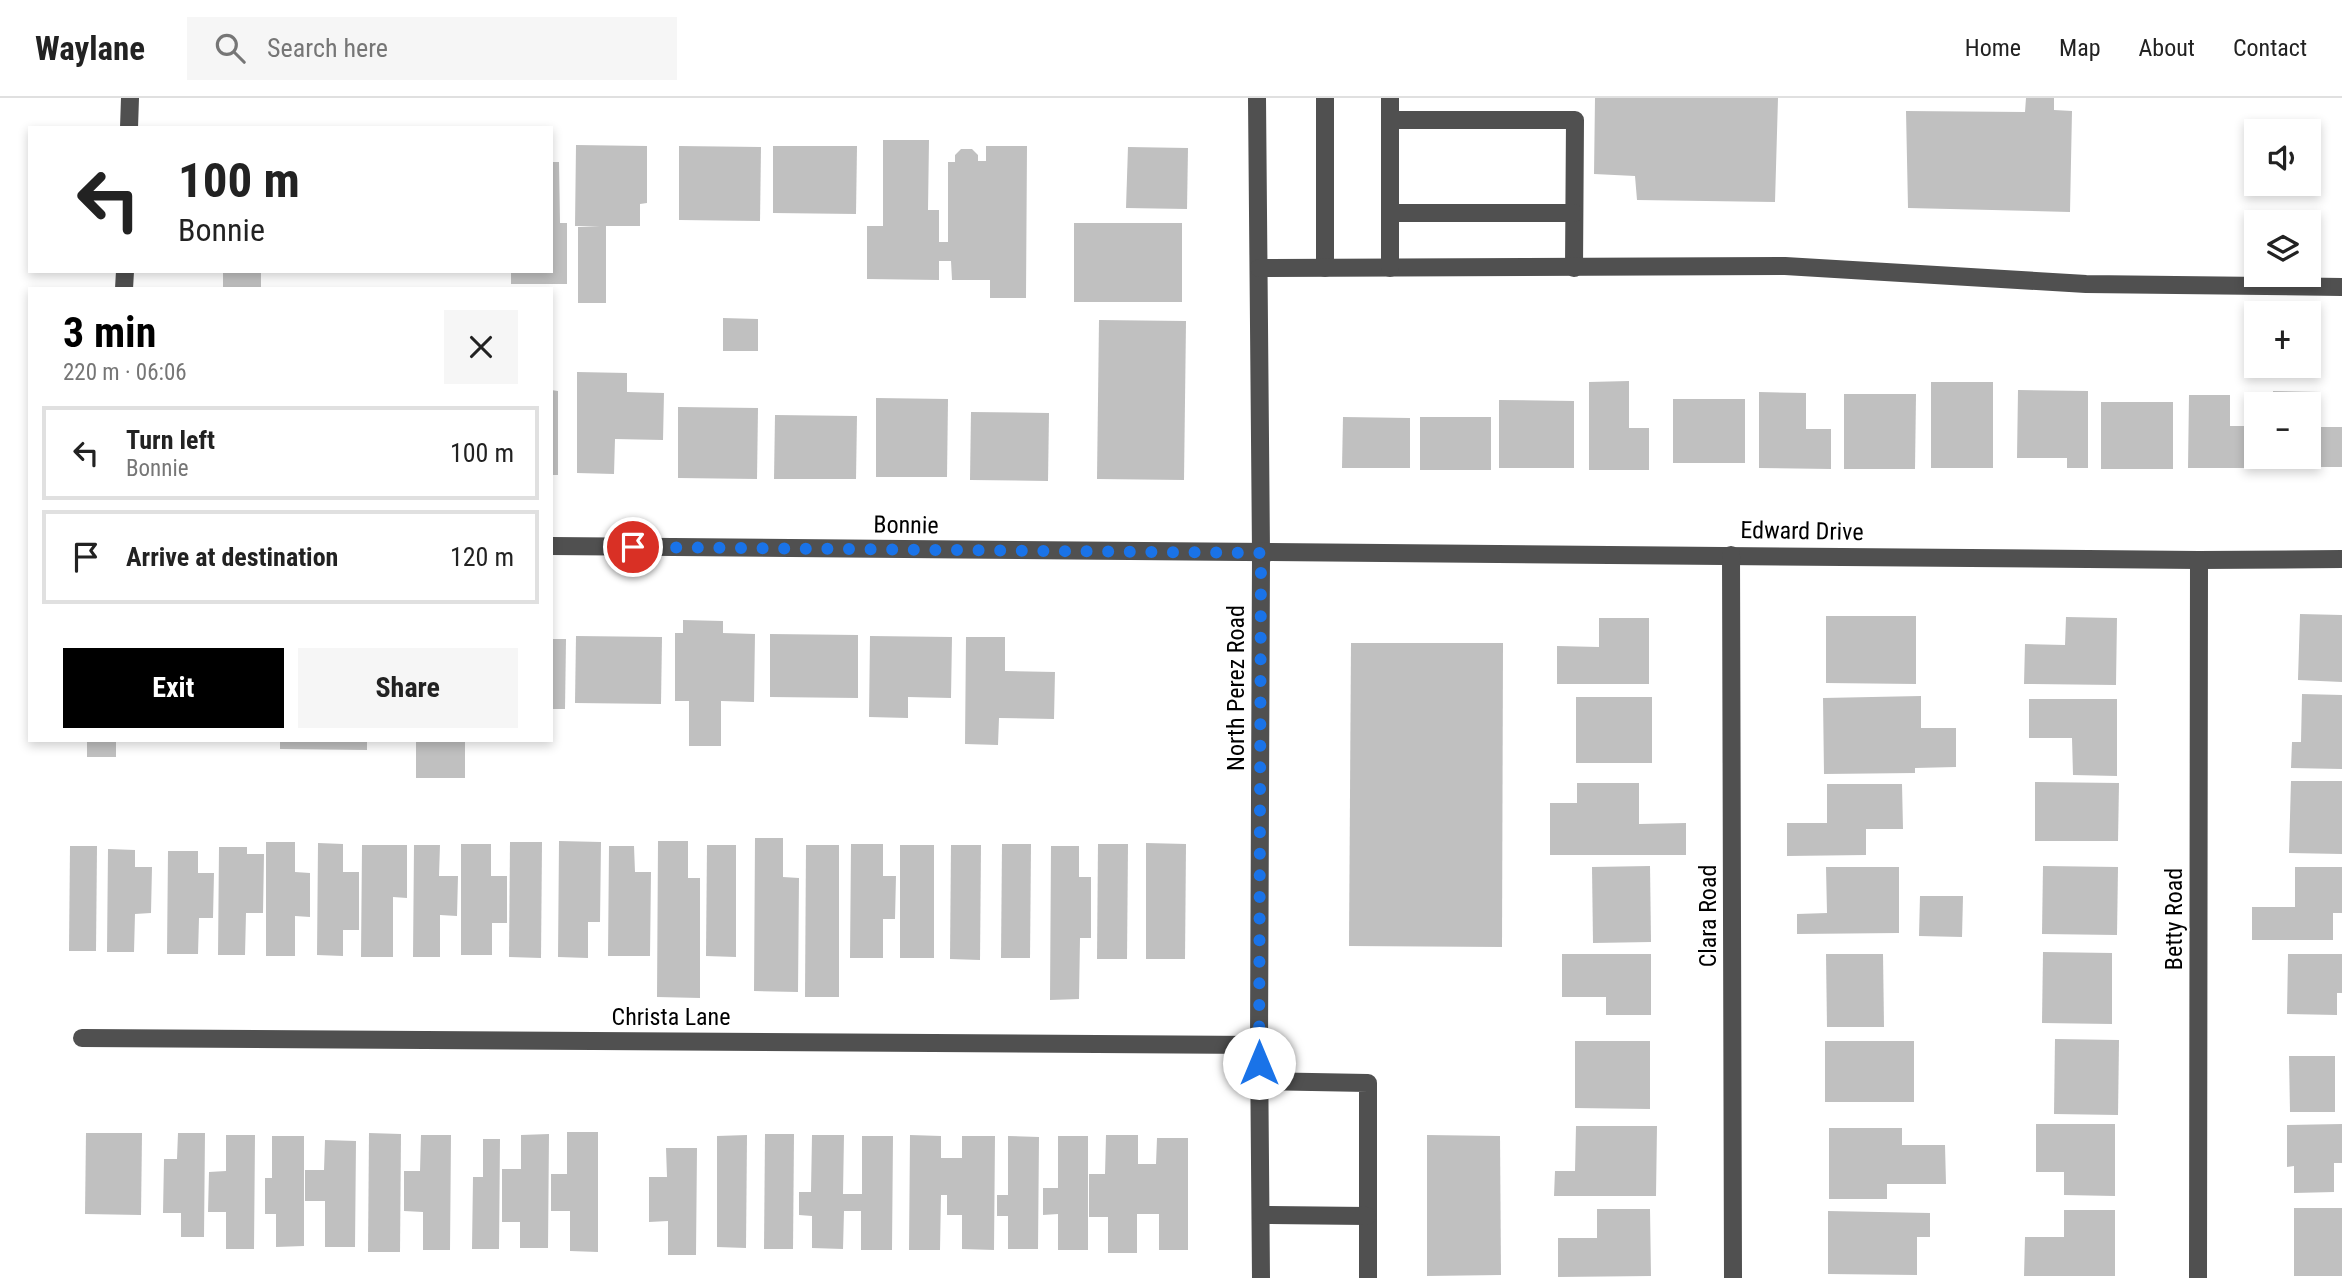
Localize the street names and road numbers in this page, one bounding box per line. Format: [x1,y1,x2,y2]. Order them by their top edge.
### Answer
street label: Bonnie [873,510,939,540]
street label: Edward Drive [1740,516,1864,546]
street label: North Perez Road [1222,605,1250,771]
street label: Clara Road [1694,865,1722,967]
street label: Betty Road [2160,868,2188,970]
street label: Christa Lane [612,1003,730,1031]

